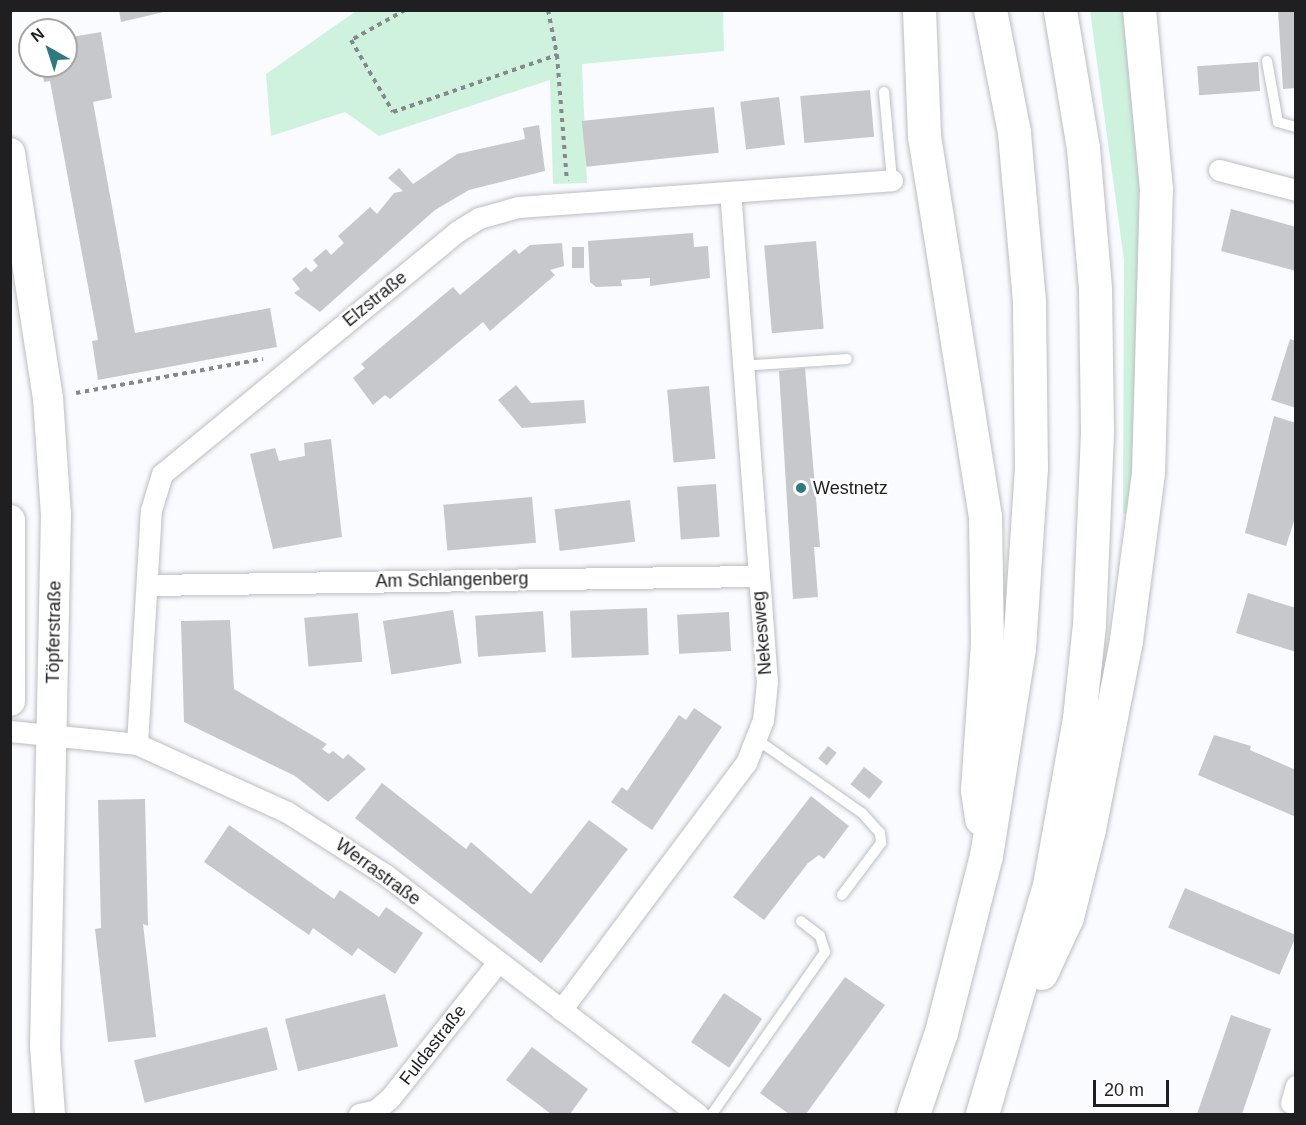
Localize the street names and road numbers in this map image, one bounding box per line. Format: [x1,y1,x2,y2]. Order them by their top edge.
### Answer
street label: Elzstraße [339,267,411,331]
street label: Am Schlangenberg [375,568,529,592]
street label: Töpferstraße [42,580,66,684]
street label: Nekesweg [748,590,776,676]
street label: Werrastraße [331,834,425,910]
street label: Fuldastraße [395,1001,471,1089]

